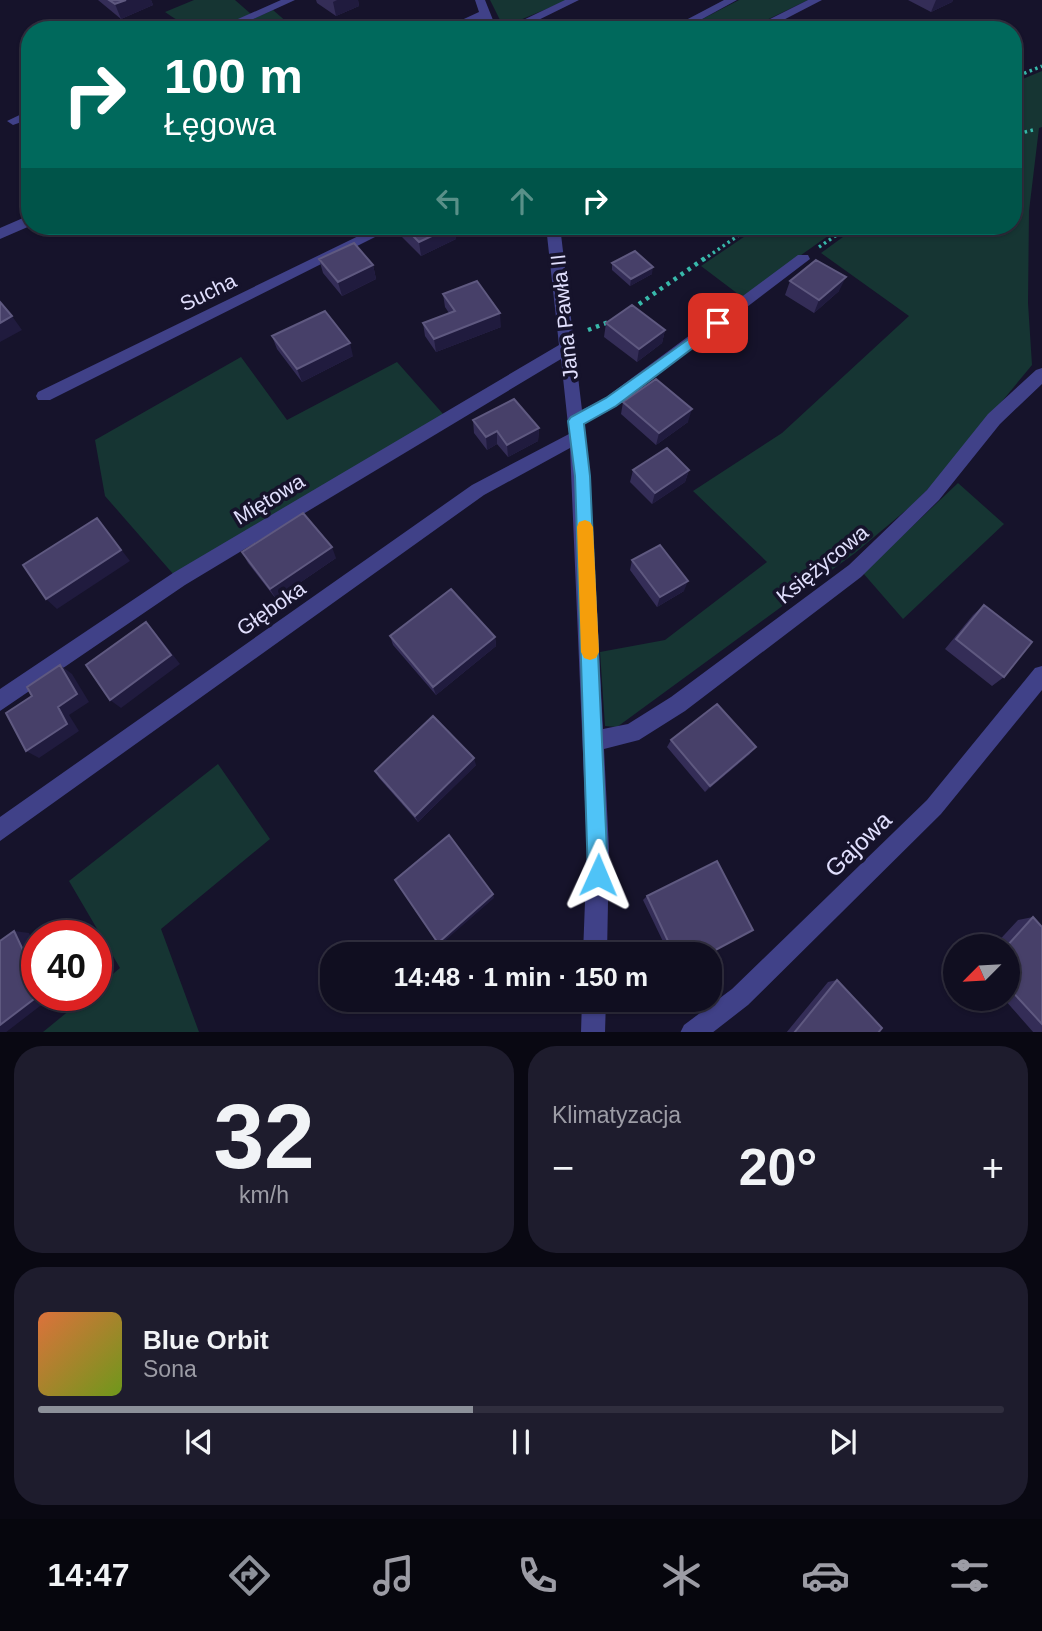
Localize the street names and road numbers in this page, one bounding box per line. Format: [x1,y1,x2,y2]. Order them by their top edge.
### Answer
street label: Jana Pawła II [546,253,582,381]
street label: Sucha [176,268,240,315]
street label: Miętowa [230,469,309,529]
street label: Księżycowa [772,520,873,608]
street label: Głęboka [232,576,310,640]
street label: Gajowa [819,806,897,882]

